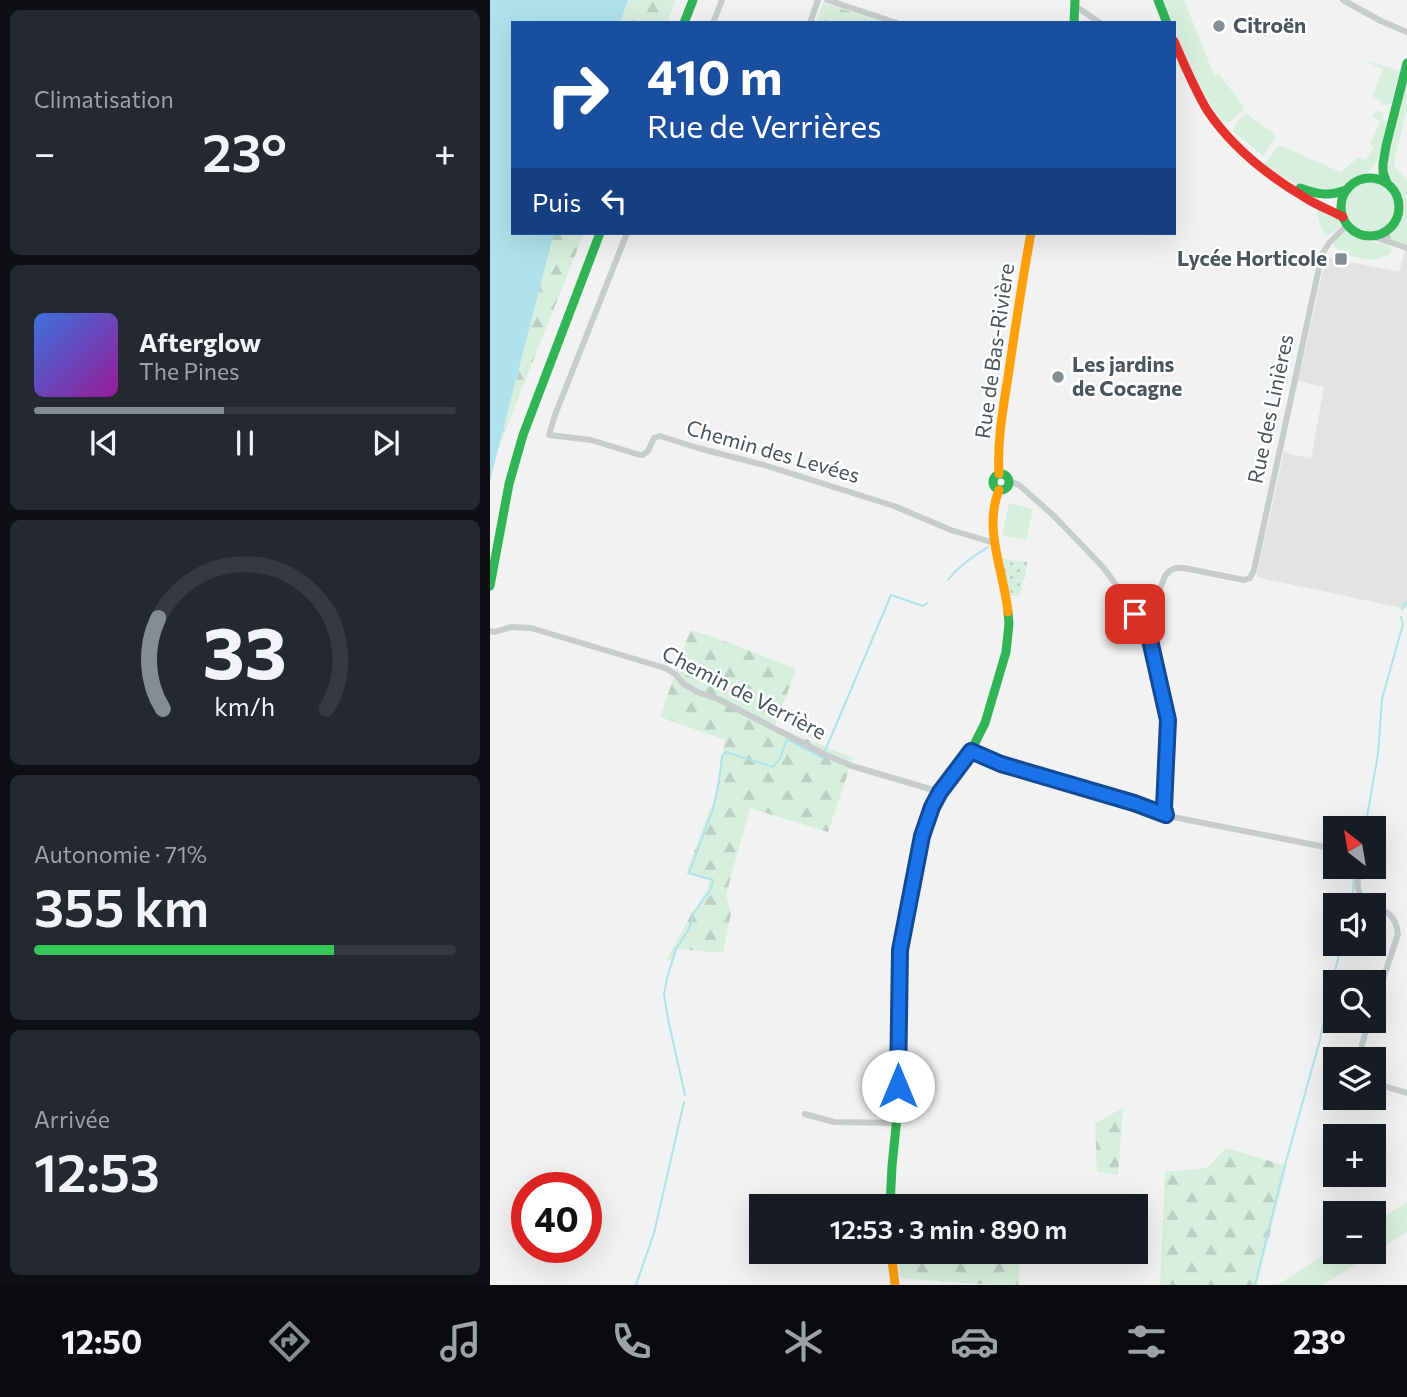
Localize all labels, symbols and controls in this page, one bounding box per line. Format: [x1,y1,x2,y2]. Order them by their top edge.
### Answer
place label: Citroën [1233,12,1306,37]
marker: Citroën [1211,18,1227,34]
text: 410 m [647,45,782,105]
icon: right [532,49,623,140]
text: Climatisation [34,85,174,113]
text: Rue de Verrières [647,105,882,145]
text: 23° [202,119,287,183]
text: − [34,128,56,175]
text: + [434,128,456,175]
icon: left [595,182,633,220]
text: Puis [532,186,581,217]
place label: Lycée Horticole [1177,245,1327,270]
marker: Lycée Horticole [1333,251,1349,267]
street label: Rue de Bas-Rivière [969,262,1018,440]
text: Afterglow [139,326,261,357]
street label: Rue des Linières [1241,332,1298,486]
place label: Les jardins de Cocagne [1072,351,1182,400]
text: The Pines [139,357,240,385]
marker: Les jardins de Cocagne [1050,369,1066,385]
street label: Chemin des Levées [684,414,863,487]
icon: previous [85,424,123,462]
icon: pause [226,424,264,462]
icon: next [367,424,405,462]
pin [1105,584,1165,644]
icon: arrive [1116,595,1154,633]
text: 33 [203,605,287,694]
street label: Chemin de Verrière [658,639,831,744]
text: km/h [215,690,275,720]
north arrow [1323,816,1386,878]
map controls [1323,816,1386,1264]
text: Autonomie · 71% [34,840,207,868]
text: 355 km [34,874,209,938]
button: sound [1323,893,1386,956]
button: search [1323,970,1386,1033]
button: layers [1323,1047,1386,1110]
position arrow [861,1049,935,1123]
text: Arrivée [34,1105,110,1133]
button: + [1323,1124,1386,1187]
text: 12:53 [34,1139,160,1203]
speed limit sign: 40 [511,1172,602,1263]
button: − [1323,1201,1386,1264]
text: 12:53 · 3 min · 890 m [830,1213,1067,1244]
icon: directions [265,1317,314,1366]
icon: music [436,1317,485,1366]
icon: phone [607,1317,656,1366]
icon: climate [779,1317,828,1366]
icon: car [950,1317,999,1366]
icon: filters [1122,1317,1171,1366]
text: 12:50 [61,1321,142,1361]
text: 23° [1293,1321,1346,1361]

